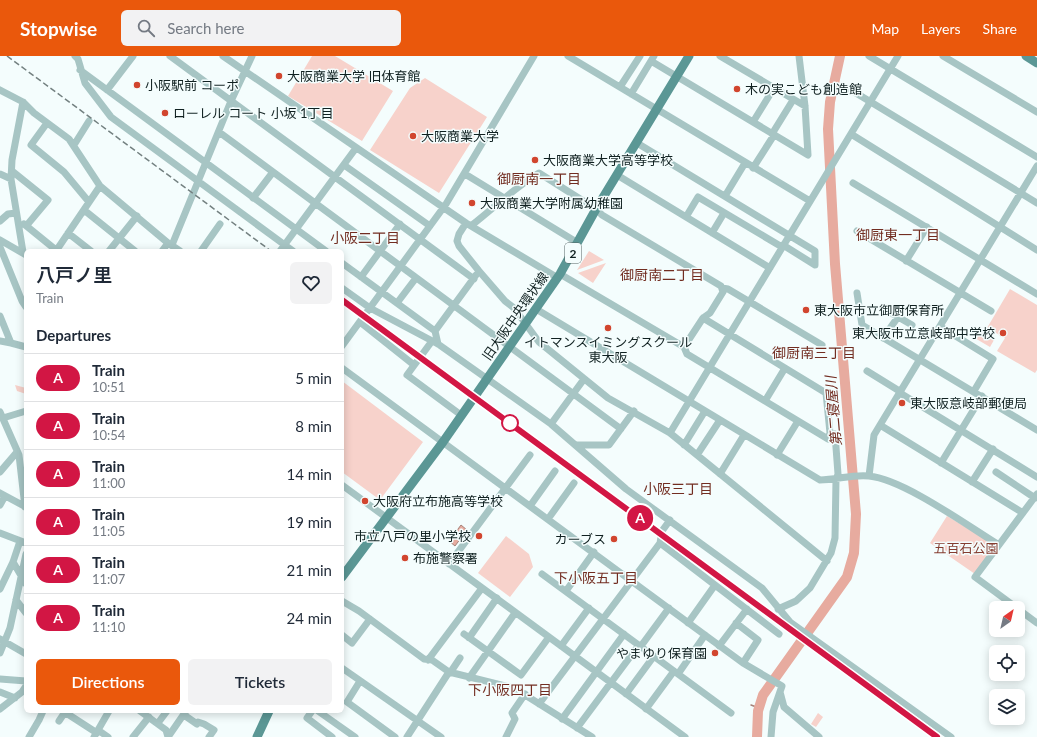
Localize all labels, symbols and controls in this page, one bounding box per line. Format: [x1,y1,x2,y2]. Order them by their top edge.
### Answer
search box [121,10,401,46]
text: Stopwise [20,17,97,40]
icon: search [135,17,157,39]
text: Search here [167,19,245,37]
text: Map [871,20,899,37]
text: Layers [921,20,961,37]
text: Share [983,20,1017,37]
place label: 大阪商業大学 旧体育館 [287,68,420,84]
marker: 大阪商業大学 旧体育館 [274,71,284,81]
place label: 小阪駅前 コーポ [145,77,239,93]
marker: 小阪駅前 コーポ [132,80,142,90]
place label: 木の実こども創造館 [745,81,862,97]
marker: 木の実こども創造館 [732,84,742,94]
place label: ローレル コート 小坂 1丁目 [173,105,334,121]
marker: ローレル コート 小坂 1丁目 [160,108,170,118]
place label: 大阪商業大学 [421,128,499,144]
marker: 大阪商業大学 [408,131,418,141]
place label: 大阪商業大学高等学校 [543,152,673,168]
marker: 大阪商業大学高等学校 [530,155,540,165]
district label: 御厨南一丁目 [497,170,581,187]
place label: 大阪商業大学附属幼稚園 [480,195,623,211]
marker: 大阪商業大学附属幼稚園 [467,198,477,208]
district label: 御厨東一丁目 [856,226,940,243]
district label: 小阪二丁目 [330,229,400,246]
road number: 2 [565,243,581,263]
button: heart [290,262,332,304]
text: 八戸ノ里 [36,263,112,286]
district label: 御厨南二丁目 [620,266,704,283]
street label: 旧大阪中央環状線 [479,269,551,363]
text: Train [36,290,64,306]
place label: 東大阪市立御厨保育所 [814,302,944,318]
marker: 東大阪市立御厨保育所 [801,305,811,315]
marker: イトマンスイミングスクール 東大阪 [603,323,613,333]
place label: 東大阪市立意岐部中学校 [852,325,995,341]
text: Departures [36,326,111,344]
marker: 東大阪市立意岐部中学校 [998,328,1008,338]
place label: イトマンスイミングスクール 東大阪 [524,334,692,365]
district label: 御厨南三丁目 [772,344,856,361]
text: Train [92,361,125,379]
text: A [53,369,63,386]
text: 5 min [295,369,332,387]
water label: 第二寝屋川 [821,373,845,447]
text: 10:51 [92,379,125,395]
place label: 東大阪意岐部郵便局 [910,395,1027,411]
marker: 東大阪意岐部郵便局 [897,398,907,408]
text: Train [92,409,125,427]
unlabelled marker [501,414,519,432]
text: A [53,417,63,434]
text: 8 min [295,417,332,435]
text: 10:54 [92,427,125,443]
text: Train [92,457,125,475]
text: A [53,465,63,482]
text: 14 min [286,465,332,483]
text: 11:00 [92,475,125,491]
district label: 小阪三丁目 [643,480,713,497]
place label: 大阪府立布施高等学校 [373,493,503,509]
marker: 大阪府立布施高等学校 [360,496,370,506]
text: Train [92,505,125,523]
line badge: A [627,505,653,531]
text: A [635,509,645,526]
text: A [53,513,63,530]
text: 19 min [286,513,332,531]
text: 11:05 [92,523,125,539]
place label: 市立八戸の里小学校 [354,528,471,544]
marker: 市立八戸の里小学校 [474,531,484,541]
place label: カーブス [555,531,606,547]
marker: カーブス [609,534,619,544]
park label: 五百石公園 [933,540,999,556]
place label: 布施警察署 [413,550,478,566]
text: Train [92,553,125,571]
marker: 布施警察署 [400,553,410,563]
text: A [53,561,63,578]
text: 21 min [286,561,332,579]
district label: 下小阪五丁目 [554,569,638,586]
text: 11:07 [92,571,125,587]
text: Train [92,601,125,619]
north arrow [989,601,1025,637]
map controls [989,601,1025,725]
text: A [53,609,63,626]
text: 24 min [286,609,332,627]
text: 11:10 [92,619,125,635]
place label: やまゆり保育園 [616,645,707,661]
button: locate [989,645,1025,681]
marker: やまゆり保育園 [710,648,720,658]
button: Directions [36,659,180,705]
button: Tickets [188,659,332,705]
district label: 下小阪四丁目 [468,681,552,698]
button: layers [989,689,1025,725]

